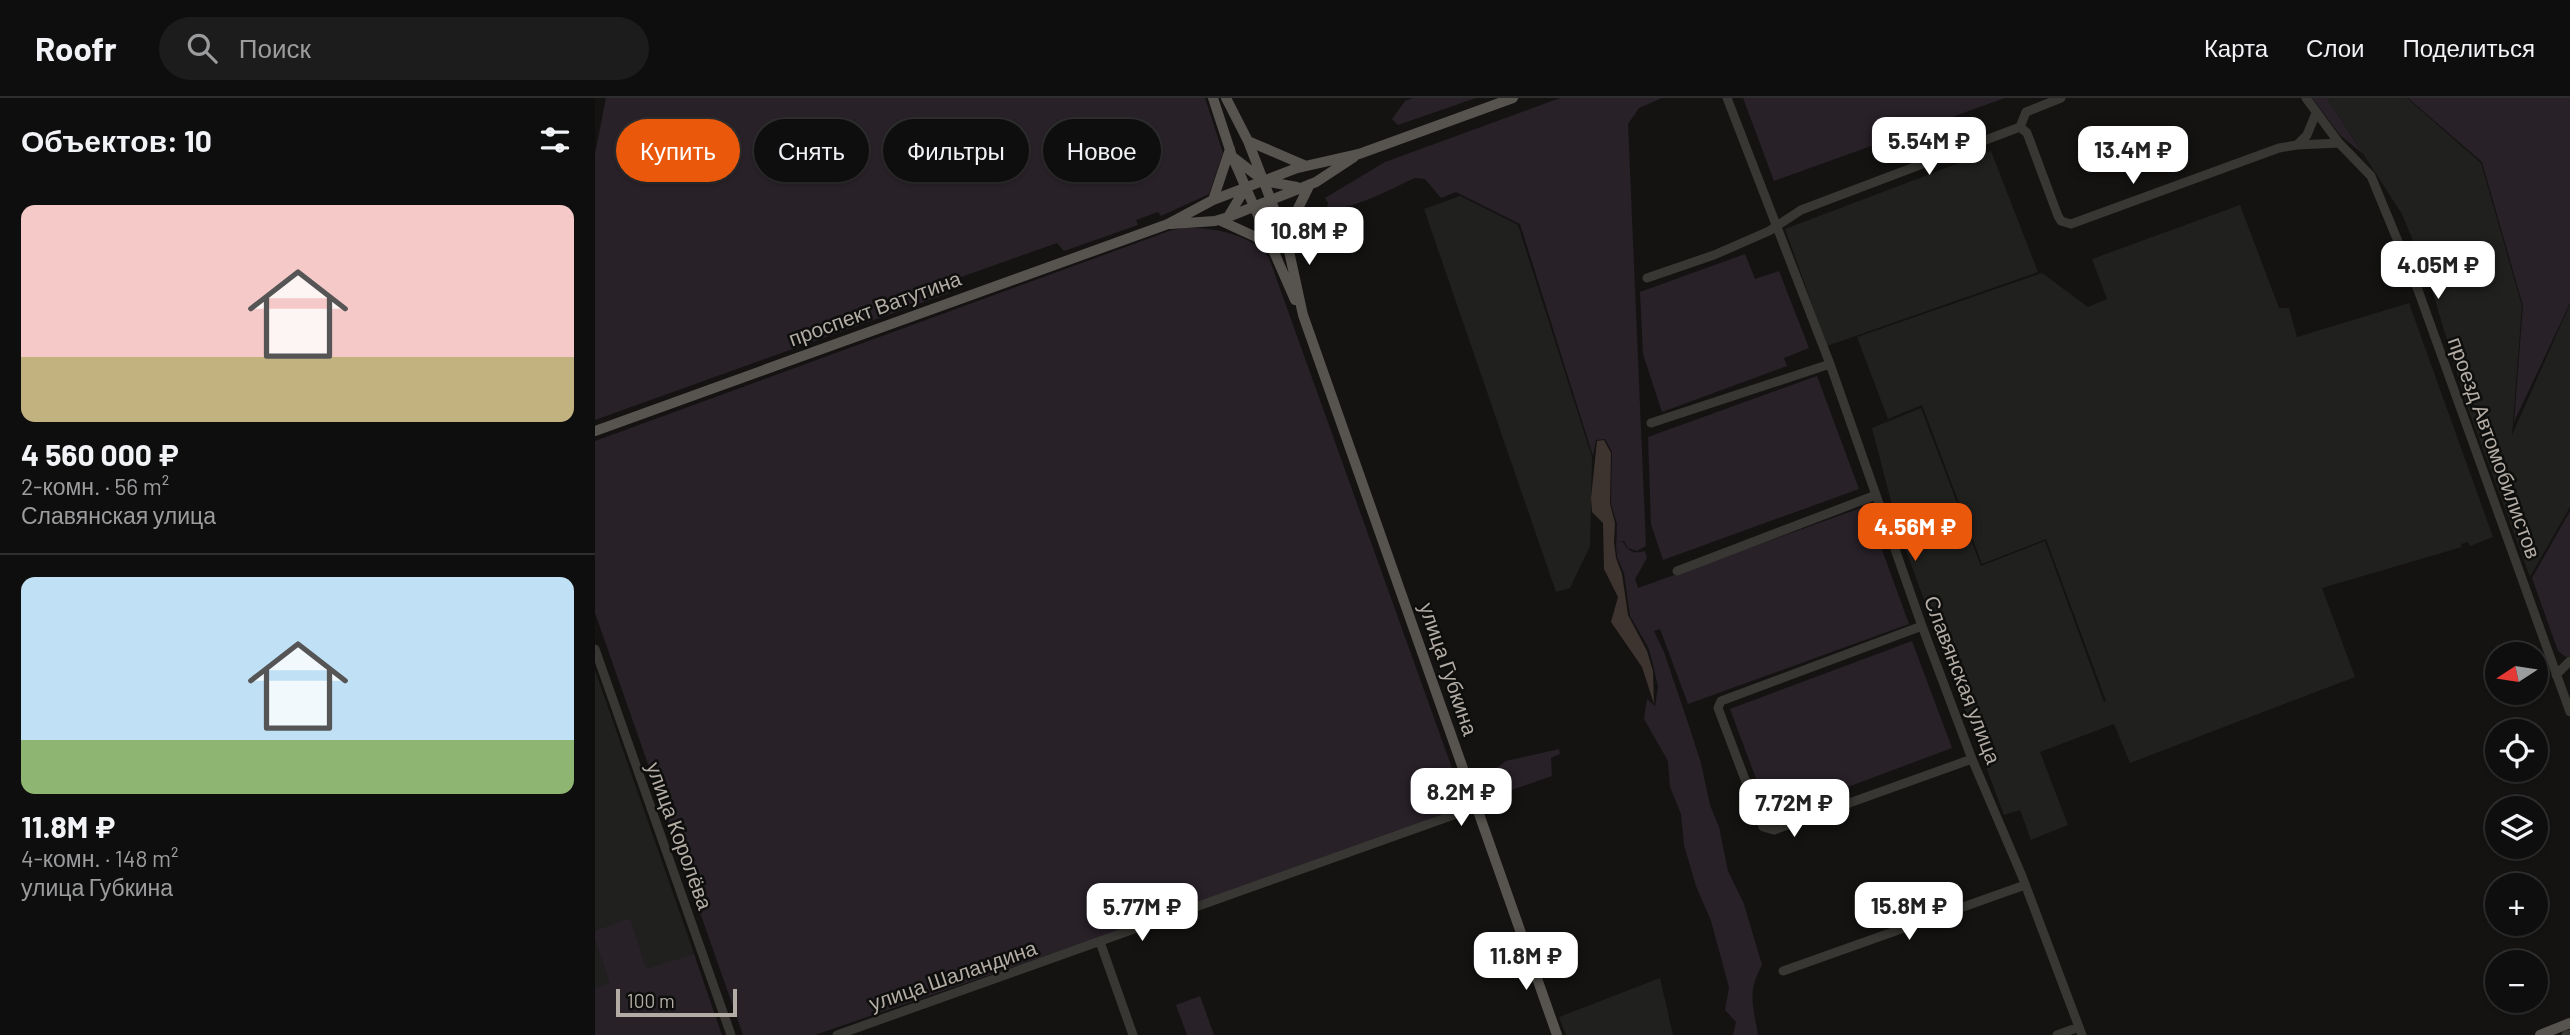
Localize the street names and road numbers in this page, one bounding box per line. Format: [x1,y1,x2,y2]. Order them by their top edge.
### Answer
street label: проспект Ватутина [785,265,964,350]
street label: проезд Автомобилистов [2444,333,2547,562]
street label: Славянская улица [1920,592,2007,767]
street label: улица Губкина [1415,599,1484,739]
street label: улица Королёва [642,758,719,913]
street label: улица Шаландина [865,934,1040,1015]

